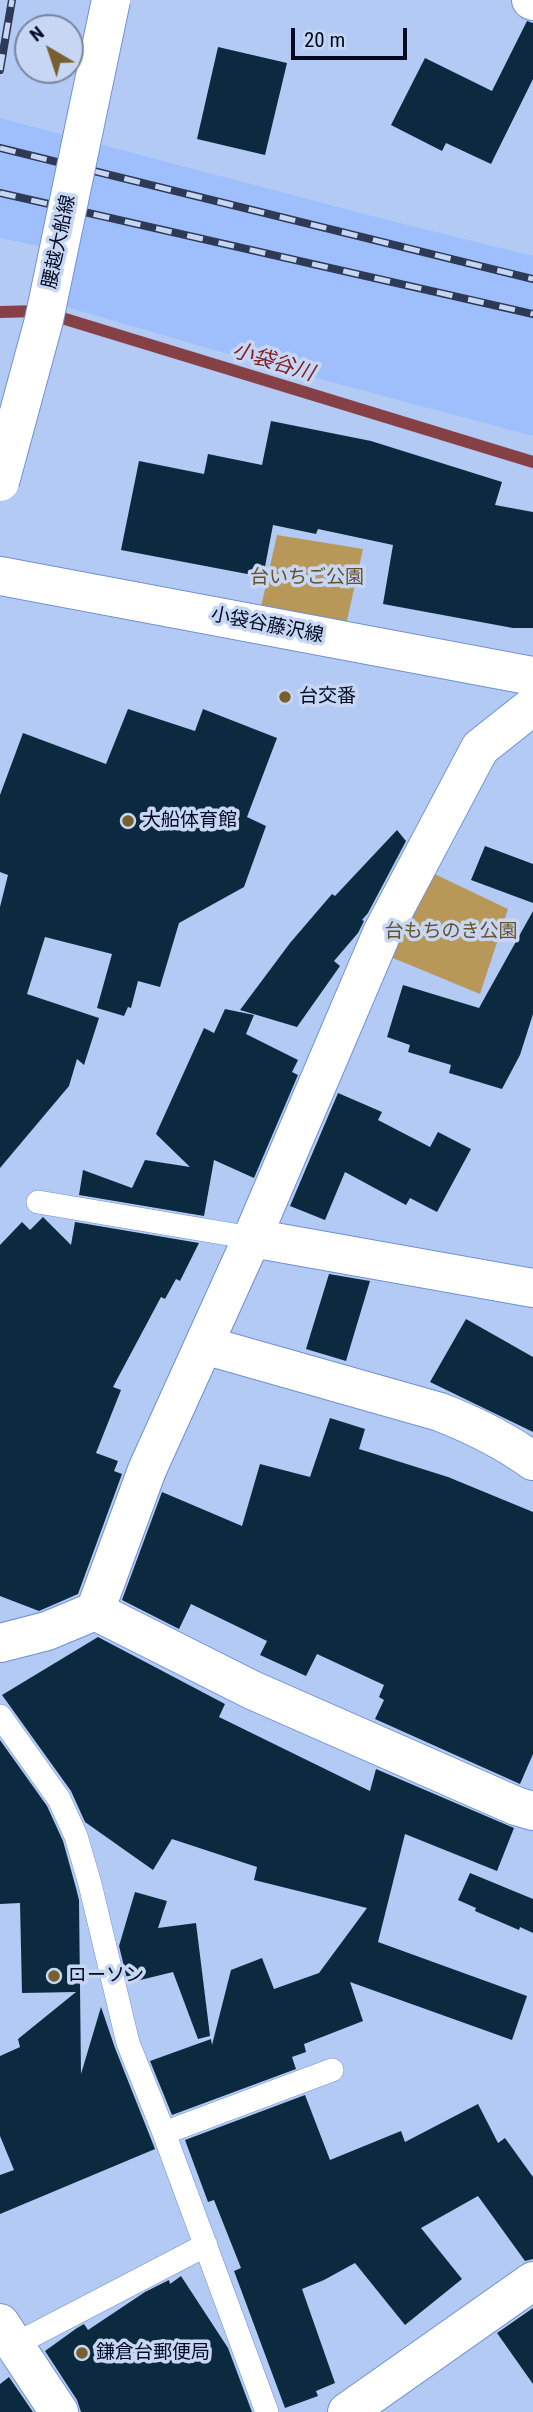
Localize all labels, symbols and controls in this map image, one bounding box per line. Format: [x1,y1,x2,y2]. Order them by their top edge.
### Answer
north arrow [14,14,84,84]
scale bar [295,14,410,58]
text: N [25,21,48,46]
text: 20 m [304,28,345,52]
street label: 腰越大船線 [39,193,81,291]
water label: 小袋谷川 [229,339,317,387]
park label: 台いちご公園 [250,567,364,589]
street label: 小袋谷藤沢線 [209,604,325,648]
place label: 台交番 [299,686,356,708]
marker: 台交番 [277,689,293,705]
place label: 大船体育館 [142,810,237,832]
marker: 大船体育館 [120,813,136,829]
park label: 台もちのき公園 [385,921,517,943]
place label: ローソン [68,1965,144,1987]
marker: ローソン [46,1968,62,1984]
place label: 鎌倉台郵便局 [96,2342,210,2364]
marker: 鎌倉台郵便局 [74,2345,90,2361]

